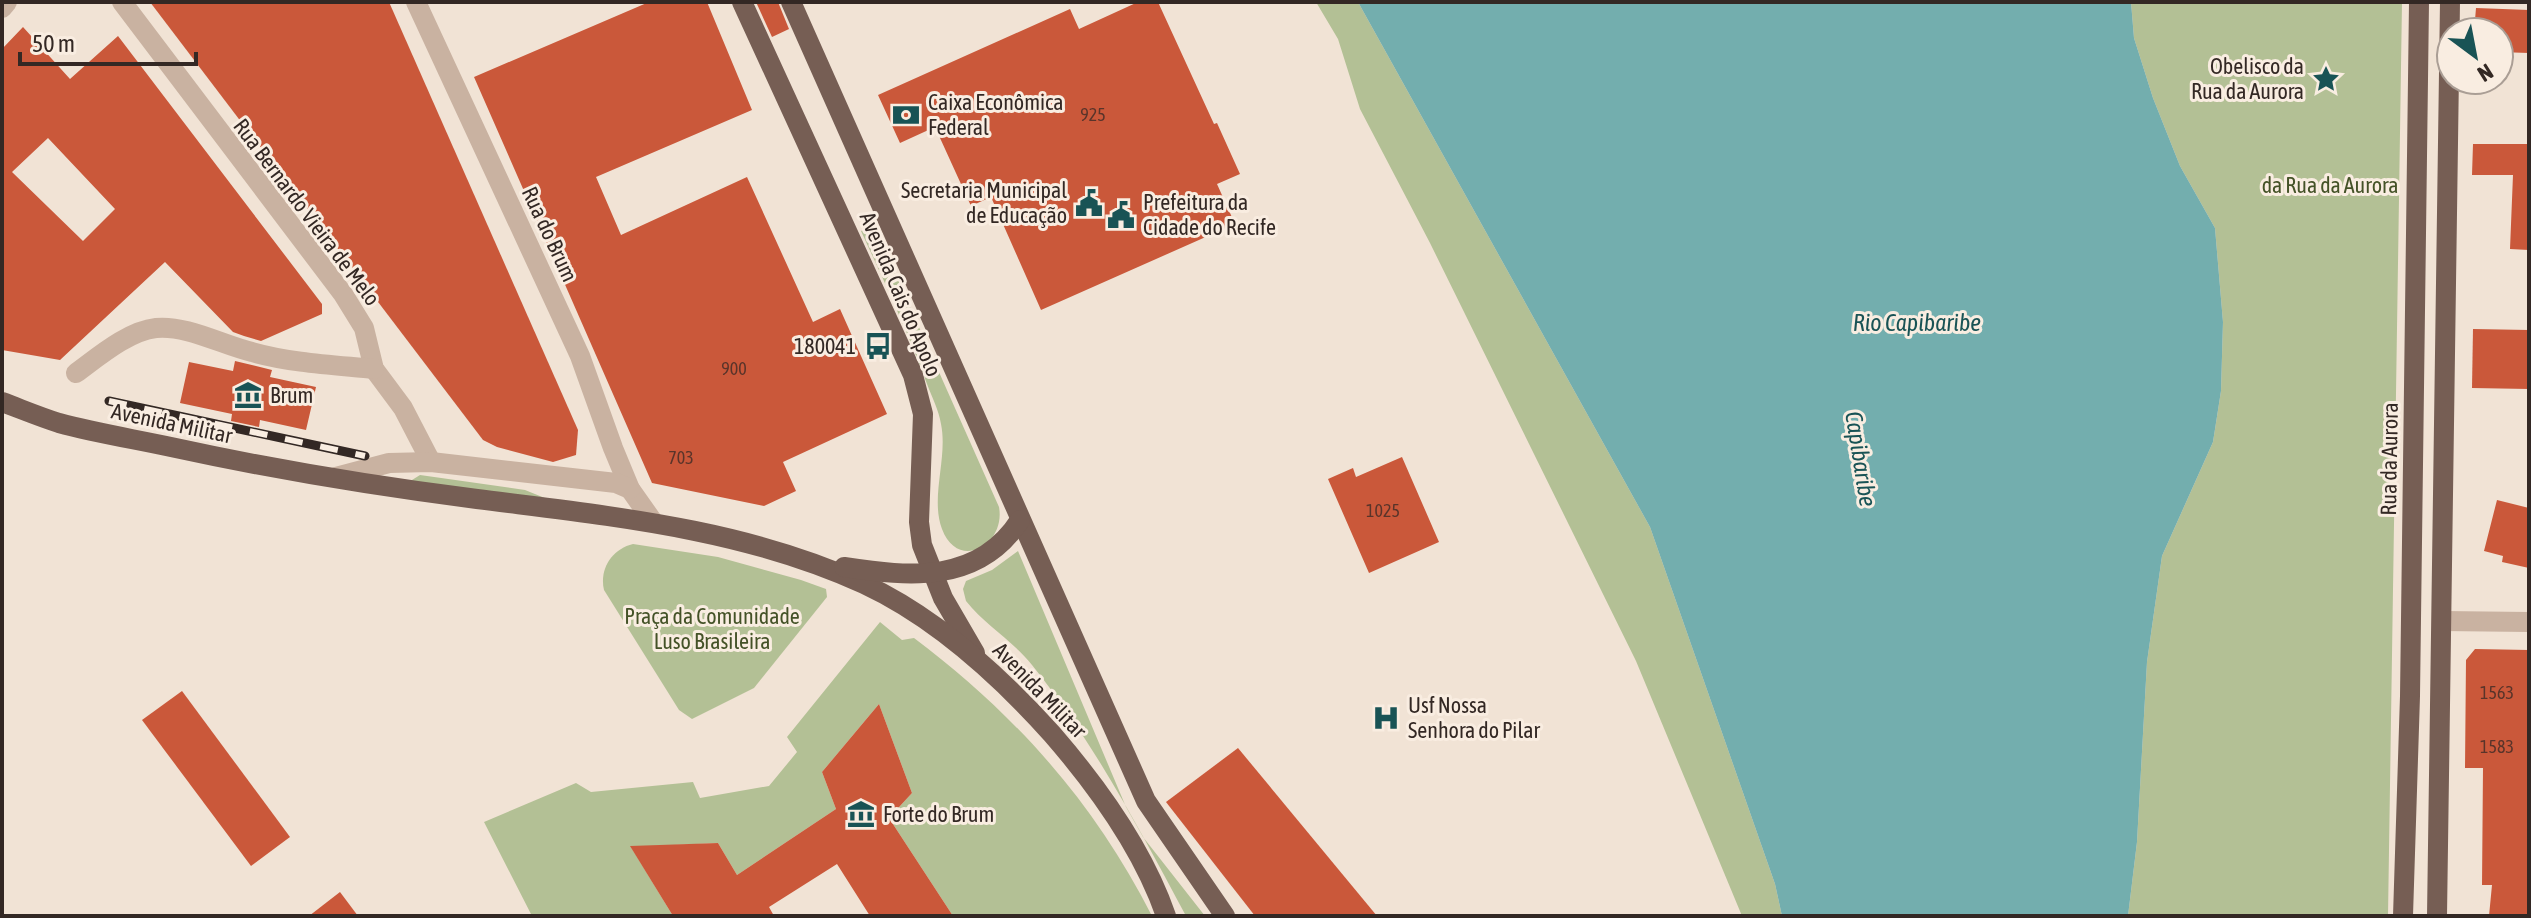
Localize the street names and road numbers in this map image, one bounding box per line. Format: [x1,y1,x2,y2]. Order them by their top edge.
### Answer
street label: Rua Bernardo Vieira de Melo [228,113,386,311]
street label: Rua do Brum [517,182,583,286]
street label: Avenida Cais do Apolo [855,208,947,380]
street label: Avenida Militar [109,398,235,449]
street label: Rua da Aurora [2375,402,2403,516]
street label: Avenida Militar [988,637,1092,744]

